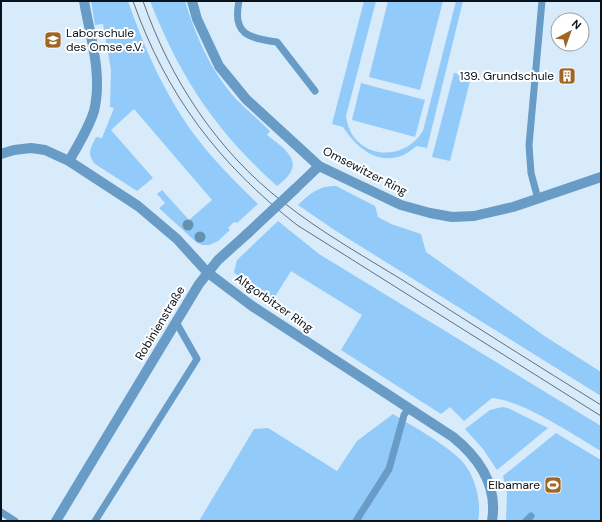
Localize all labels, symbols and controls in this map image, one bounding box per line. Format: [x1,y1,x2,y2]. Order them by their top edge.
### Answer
north arrow [550,12,590,52]
text: N [569,17,584,32]
place label: Laborschule des Omse e.V. [66,25,143,55]
school or university icon: Laborschule des Omse e.V. [43,30,63,50]
building icon: 139. Grundschule [557,66,577,86]
place label: 139. Grundschule [460,68,554,84]
street label: Omsewitzer Ring [320,143,410,199]
street label: Altgorbitzer Ring [232,270,317,336]
street label: Robinienstraße [132,283,189,363]
sports icon: Elbamare [543,475,563,495]
place label: Elbamare [488,477,540,493]

